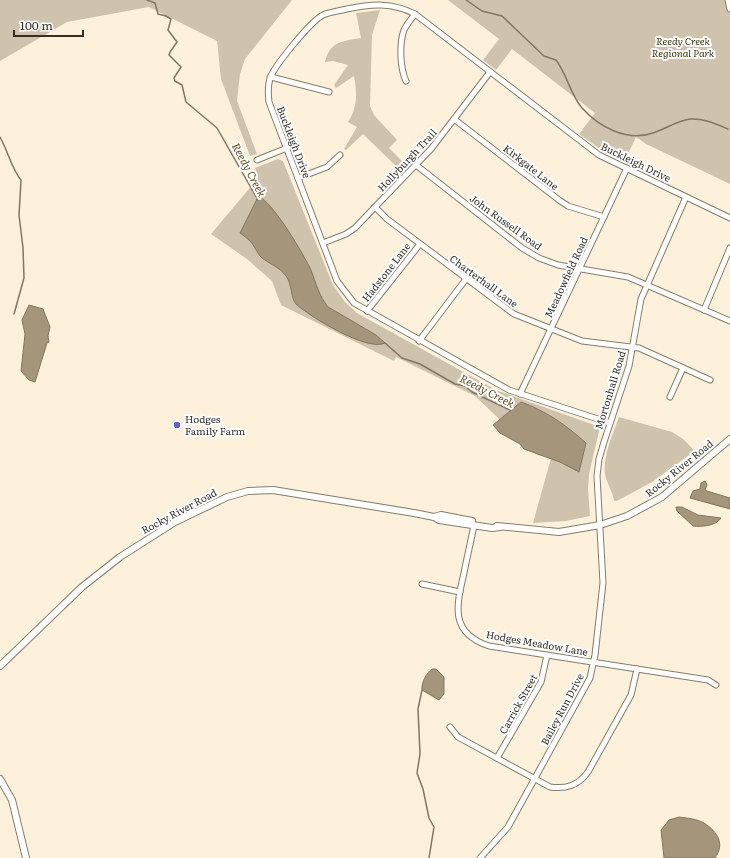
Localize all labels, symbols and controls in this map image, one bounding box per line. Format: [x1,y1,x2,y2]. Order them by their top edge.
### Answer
scale bar [14,12,83,38]
text: 100 m [20,16,53,34]
park label: Reedy Creek Regional Park [652,33,715,60]
street label: Buckleigh Drive [274,104,315,180]
street label: Hollyburgh Trail [374,124,440,194]
street label: Buckleigh Drive [599,138,674,185]
water label: Reedy Creek [229,140,271,199]
street label: Kirkgate Lane [500,140,562,193]
street label: John Russell Road [467,190,546,253]
street label: Meadowfield Road [540,234,591,320]
street label: Hadstone Lane [358,239,413,304]
street label: Charterhall Lane [447,251,522,311]
street label: Mortonhall Road [590,349,629,431]
water label: Reedy Creek [457,370,518,411]
place label: Hodges Family Farm [185,411,246,438]
marker: Hodges Family Farm [172,420,182,430]
street label: Rocky River Road [641,435,716,500]
street label: Rocky River Road [138,484,219,537]
street label: Hodges Meadow Lane [485,626,589,659]
street label: Bailey Run Drive [536,670,587,747]
street label: Carrick Street [495,671,540,737]

